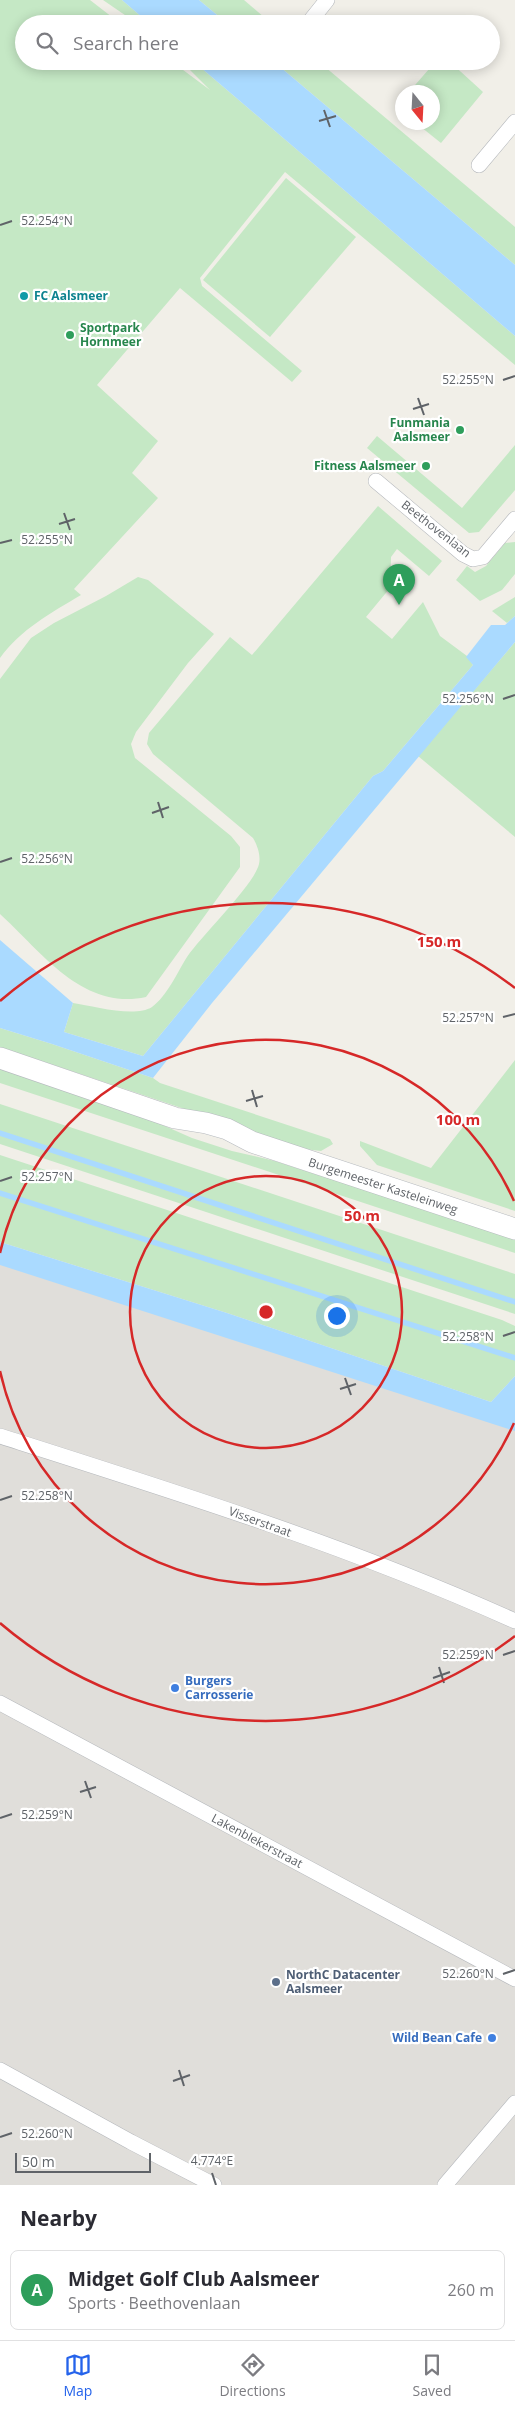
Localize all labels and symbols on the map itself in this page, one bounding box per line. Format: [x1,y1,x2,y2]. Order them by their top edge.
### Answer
north arrow [395,85,440,130]
text: 52.254°N [21,212,73,229]
place label: FC Aalsmeer [34,287,108,304]
marker: FC Aalsmeer [18,290,30,302]
place label: Sportpark Hornmeer [80,319,142,350]
marker: Sportpark Hornmeer [64,329,76,341]
text: 52.255°N [442,371,494,388]
place label: Funmania Aalsmeer [390,414,451,445]
marker: Funmania Aalsmeer [454,424,466,436]
place label: Fitness Aalsmeer [314,457,417,474]
marker: Fitness Aalsmeer [420,460,432,472]
street label: Beethovenlaan [398,496,475,561]
text: 52.255°N [21,531,73,548]
pin: A [383,564,415,605]
text: 52.256°N [442,690,494,707]
text: 52.256°N [21,850,73,867]
text: 150 m [417,931,461,951]
text: 52.257°N [442,1009,494,1026]
text: 100 m [436,1109,480,1129]
street label: Burgemeester Kasteleinweg [306,1153,460,1218]
text: 52.257°N [21,1168,73,1185]
text: 50 m [344,1205,380,1225]
centre of rings [257,1303,275,1321]
your location [324,1303,350,1329]
text: 52.258°N [442,1328,494,1345]
text: 52.258°N [21,1487,73,1504]
street label: Visserstraat [226,1502,294,1541]
text: 52.259°N [442,1646,494,1663]
place label: Burgers Carrosserie [185,1672,253,1703]
marker: Burgers Carrosserie [169,1682,181,1694]
text: 52.259°N [21,1806,73,1823]
street label: Lakenblekerstraat [209,1809,306,1872]
text: 52.260°N [442,1965,494,1982]
place label: NorthC Datacenter Aalsmeer [286,1966,401,1997]
marker: NorthC Datacenter Aalsmeer [270,1976,282,1988]
place label: Wild Bean Cafe [392,2029,482,2046]
marker: Wild Bean Cafe [486,2032,498,2044]
text: 52.260°N [21,2125,73,2142]
scale bar [15,2150,151,2173]
text: 4.774°E [191,2152,233,2169]

